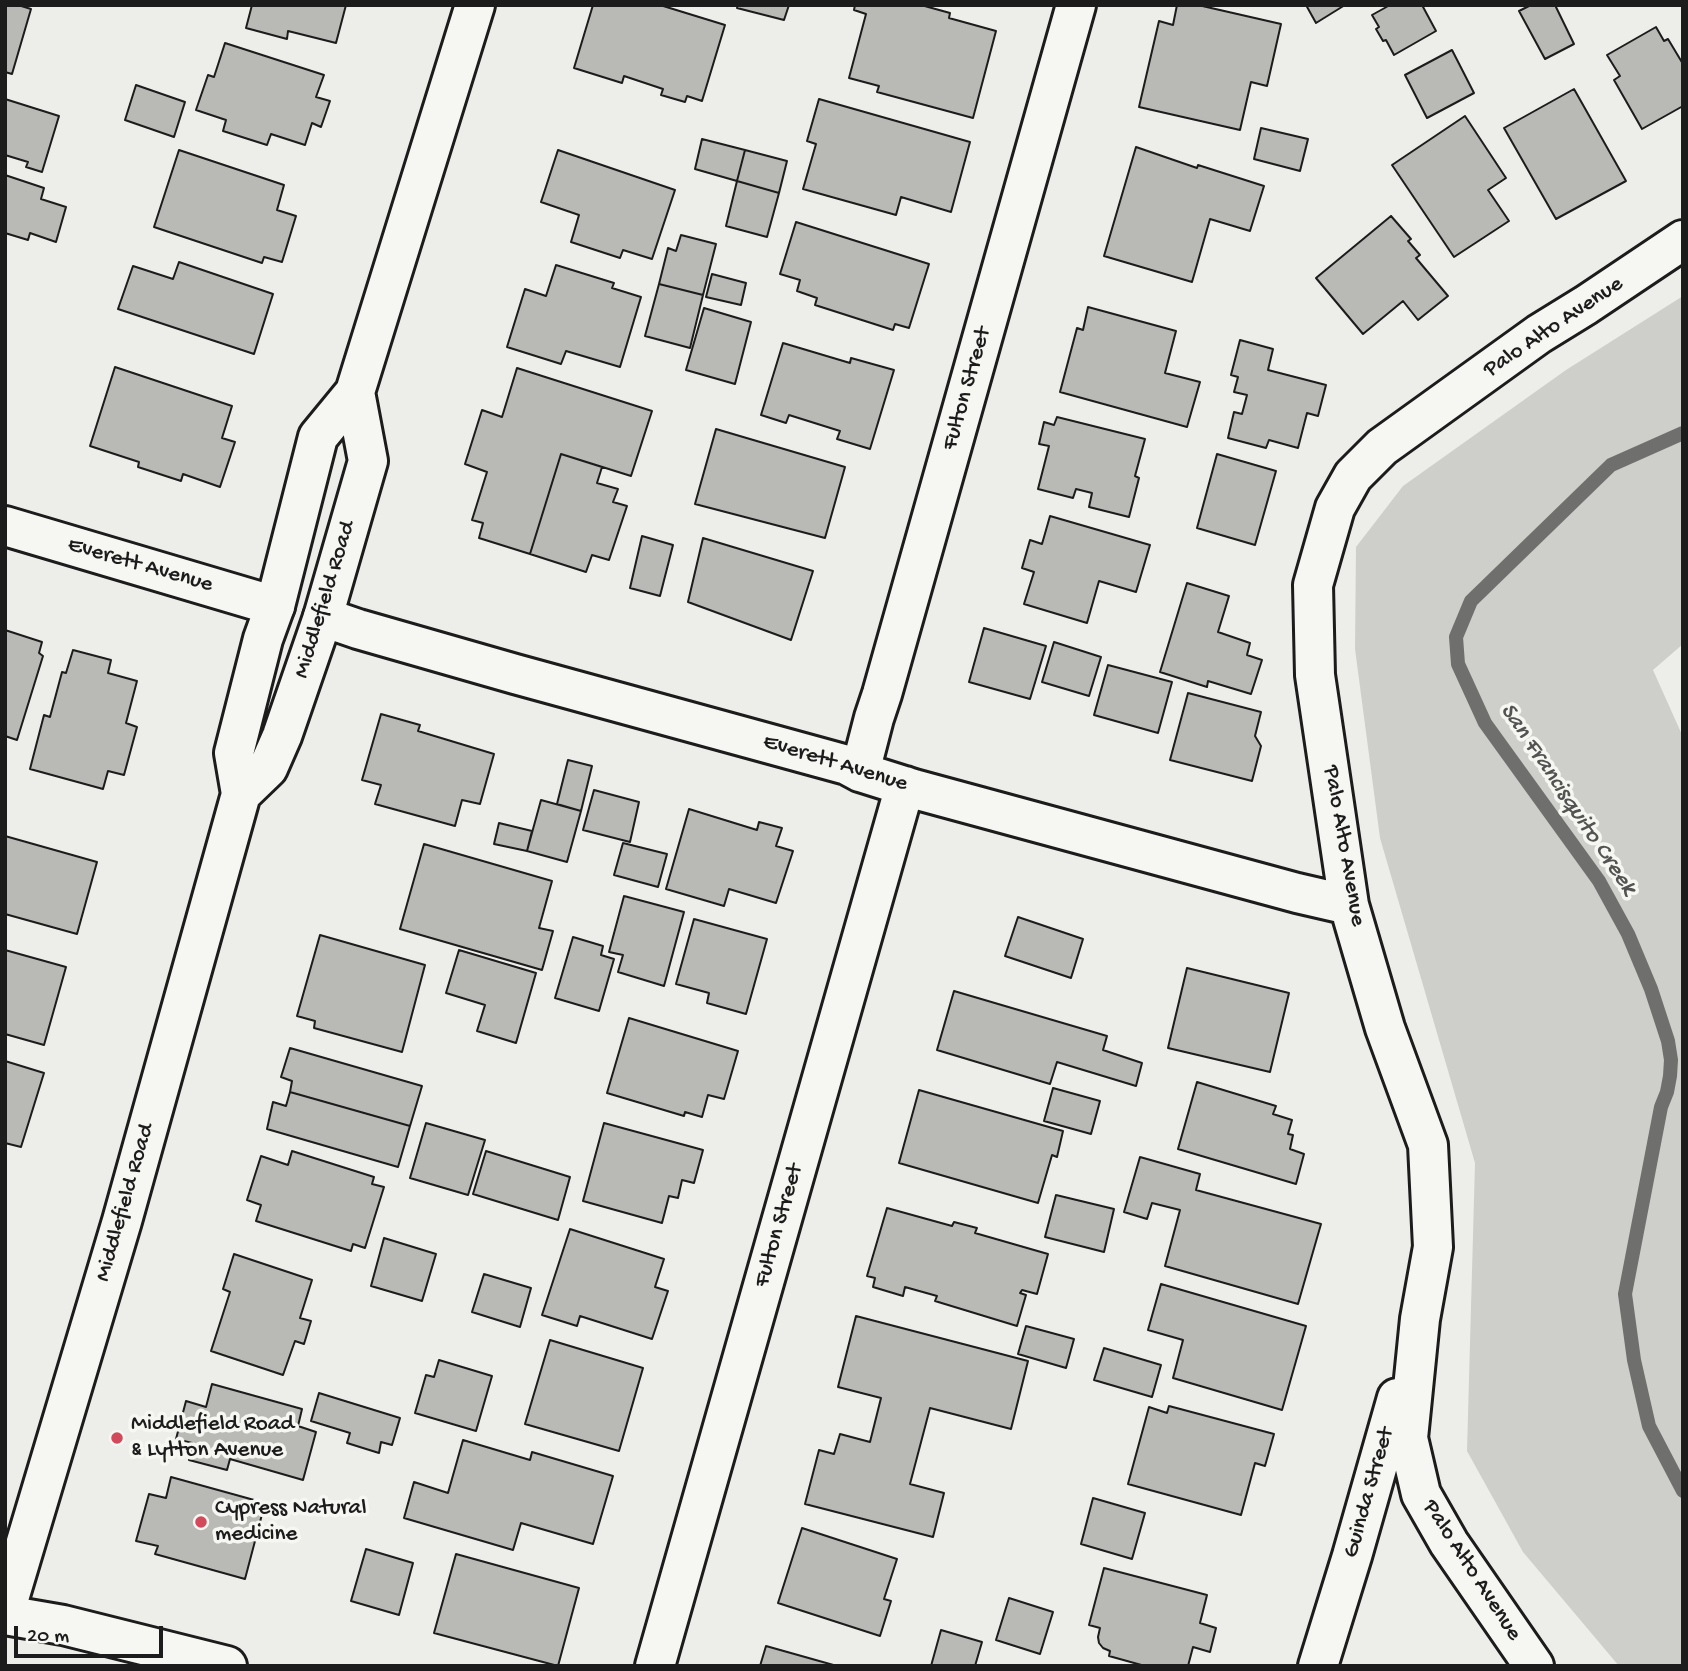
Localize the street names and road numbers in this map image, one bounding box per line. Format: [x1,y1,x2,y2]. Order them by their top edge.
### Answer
street label: Palo Alto Avenue [1479,271,1629,385]
street label: Fulton Street [937,324,999,454]
street label: Middlefield Road [289,518,363,682]
street label: Everett Avenue [64,532,216,600]
street label: Everett Avenue [759,729,911,799]
street label: Palo Alto Avenue [1315,764,1371,928]
street label: Middlefield Road [90,1121,162,1285]
street label: Fulton Street [749,1161,811,1291]
street label: Guinda Street [1338,1425,1402,1561]
street label: Palo Alto Avenue [1415,1495,1527,1647]

